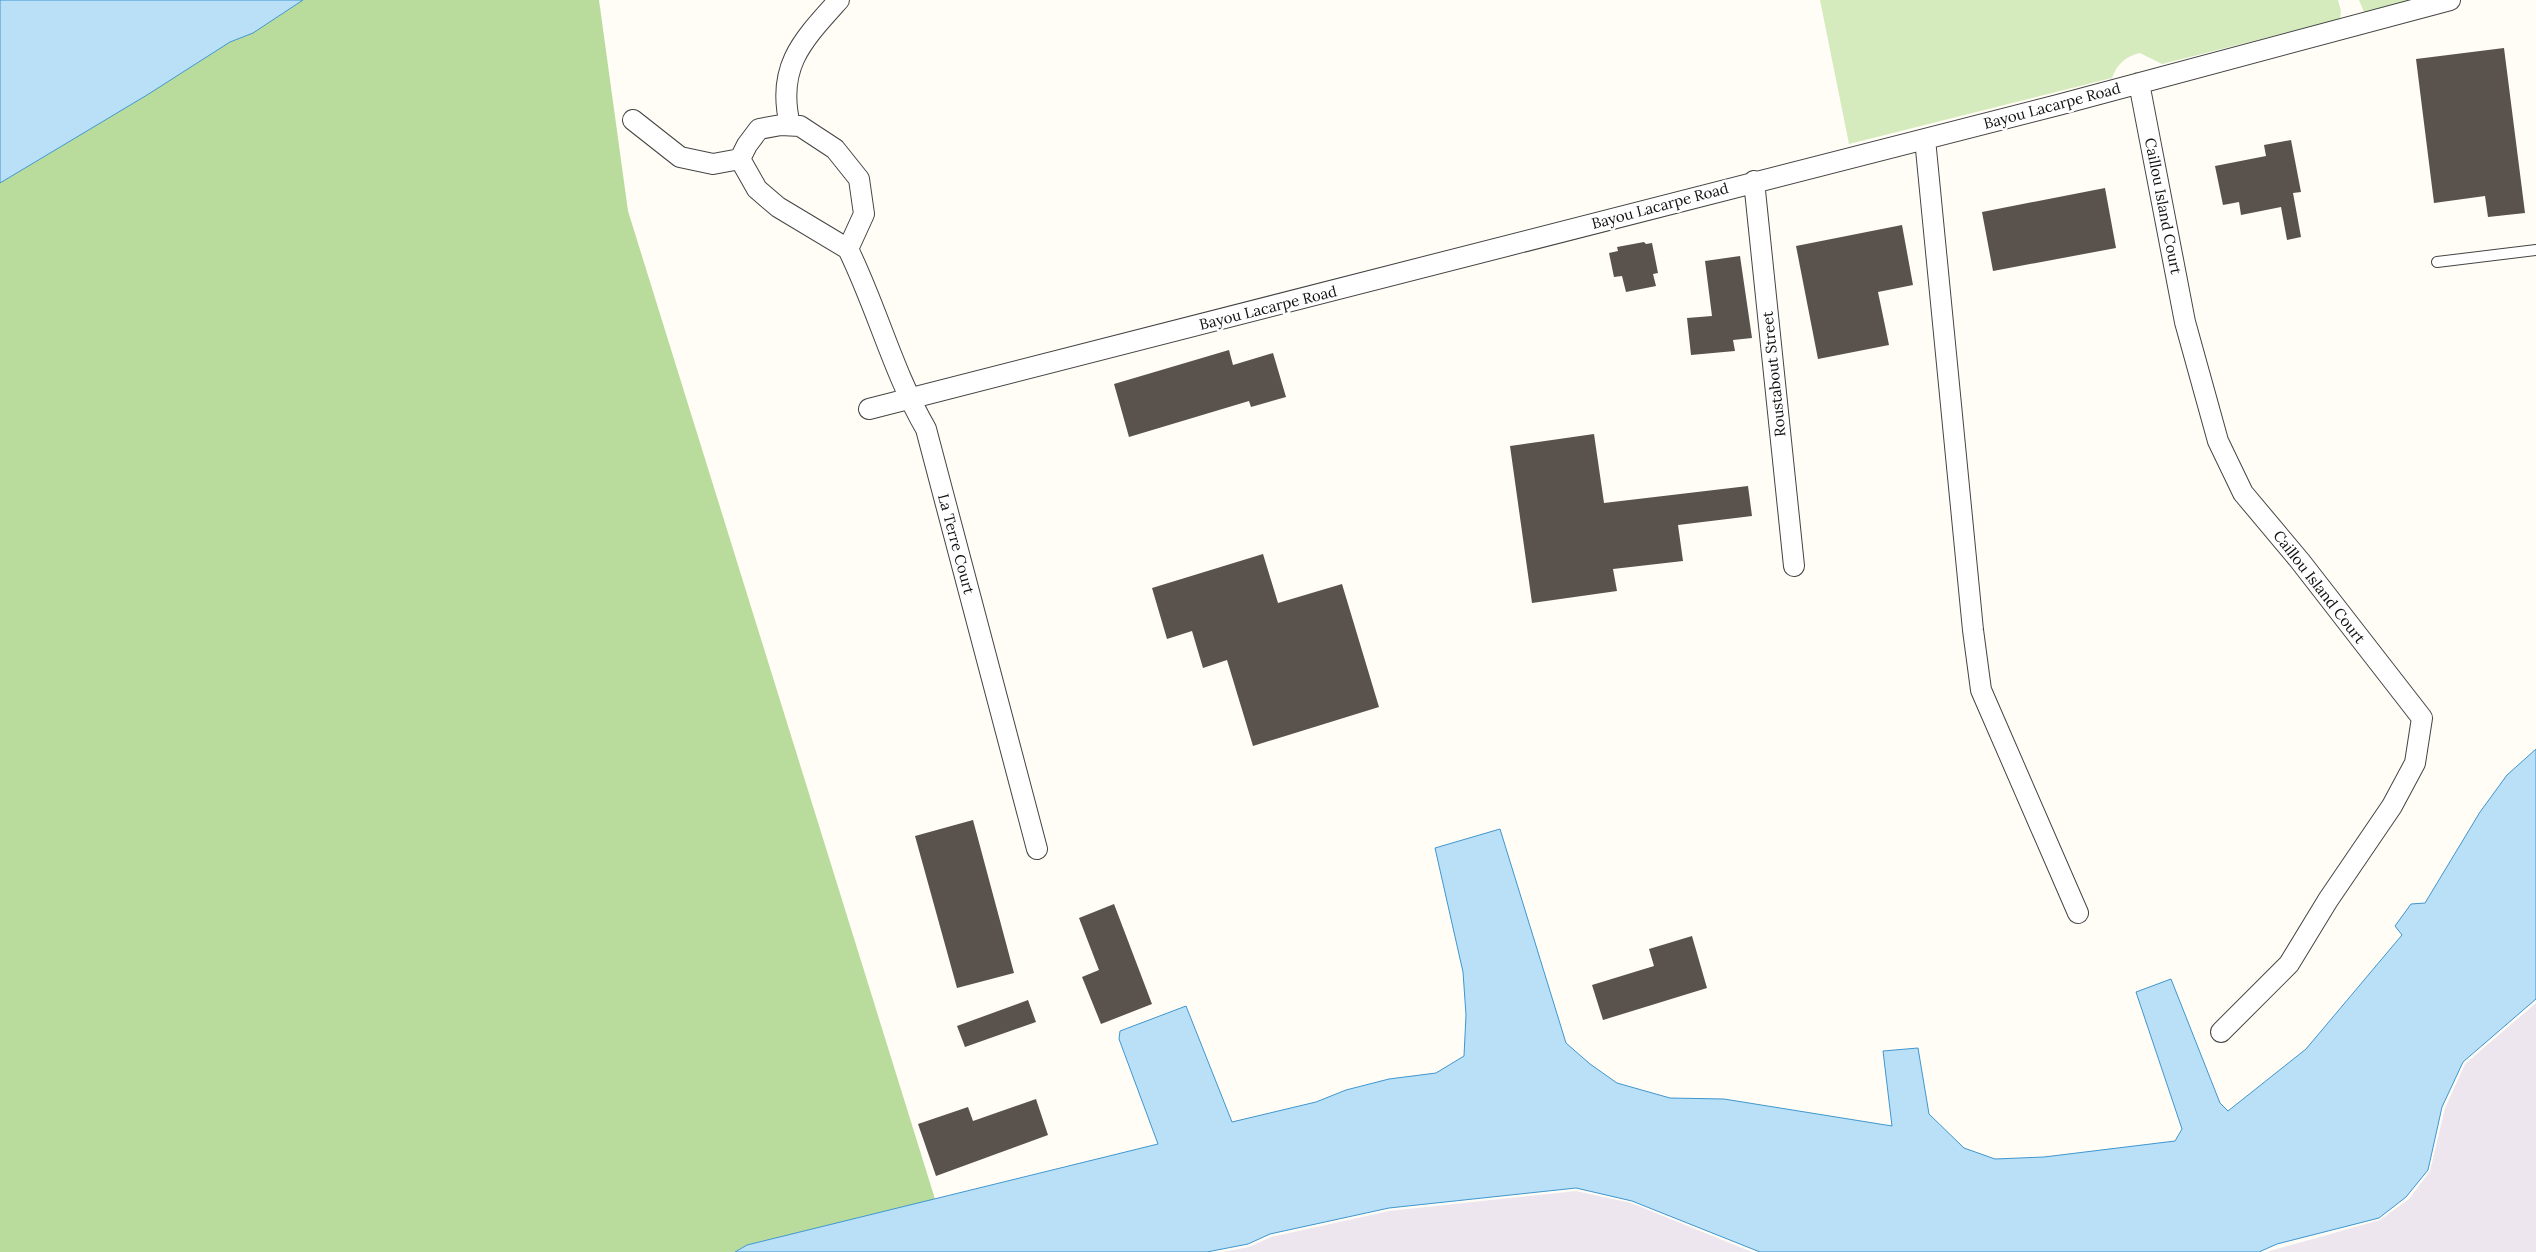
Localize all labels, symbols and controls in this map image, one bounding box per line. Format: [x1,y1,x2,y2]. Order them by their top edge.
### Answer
street label: Bayou Lacarpe Road [1981,78,2123,133]
street label: Caillou Island Court [2141,136,2186,276]
street label: Bayou Lacarpe Road [1589,178,1731,233]
street label: Bayou Lacarpe Road [1197,281,1339,334]
street label: Roustabout Street [1757,310,1790,438]
street label: La Terre Court [934,492,979,596]
street label: Caillou Island Court [2269,526,2370,647]

